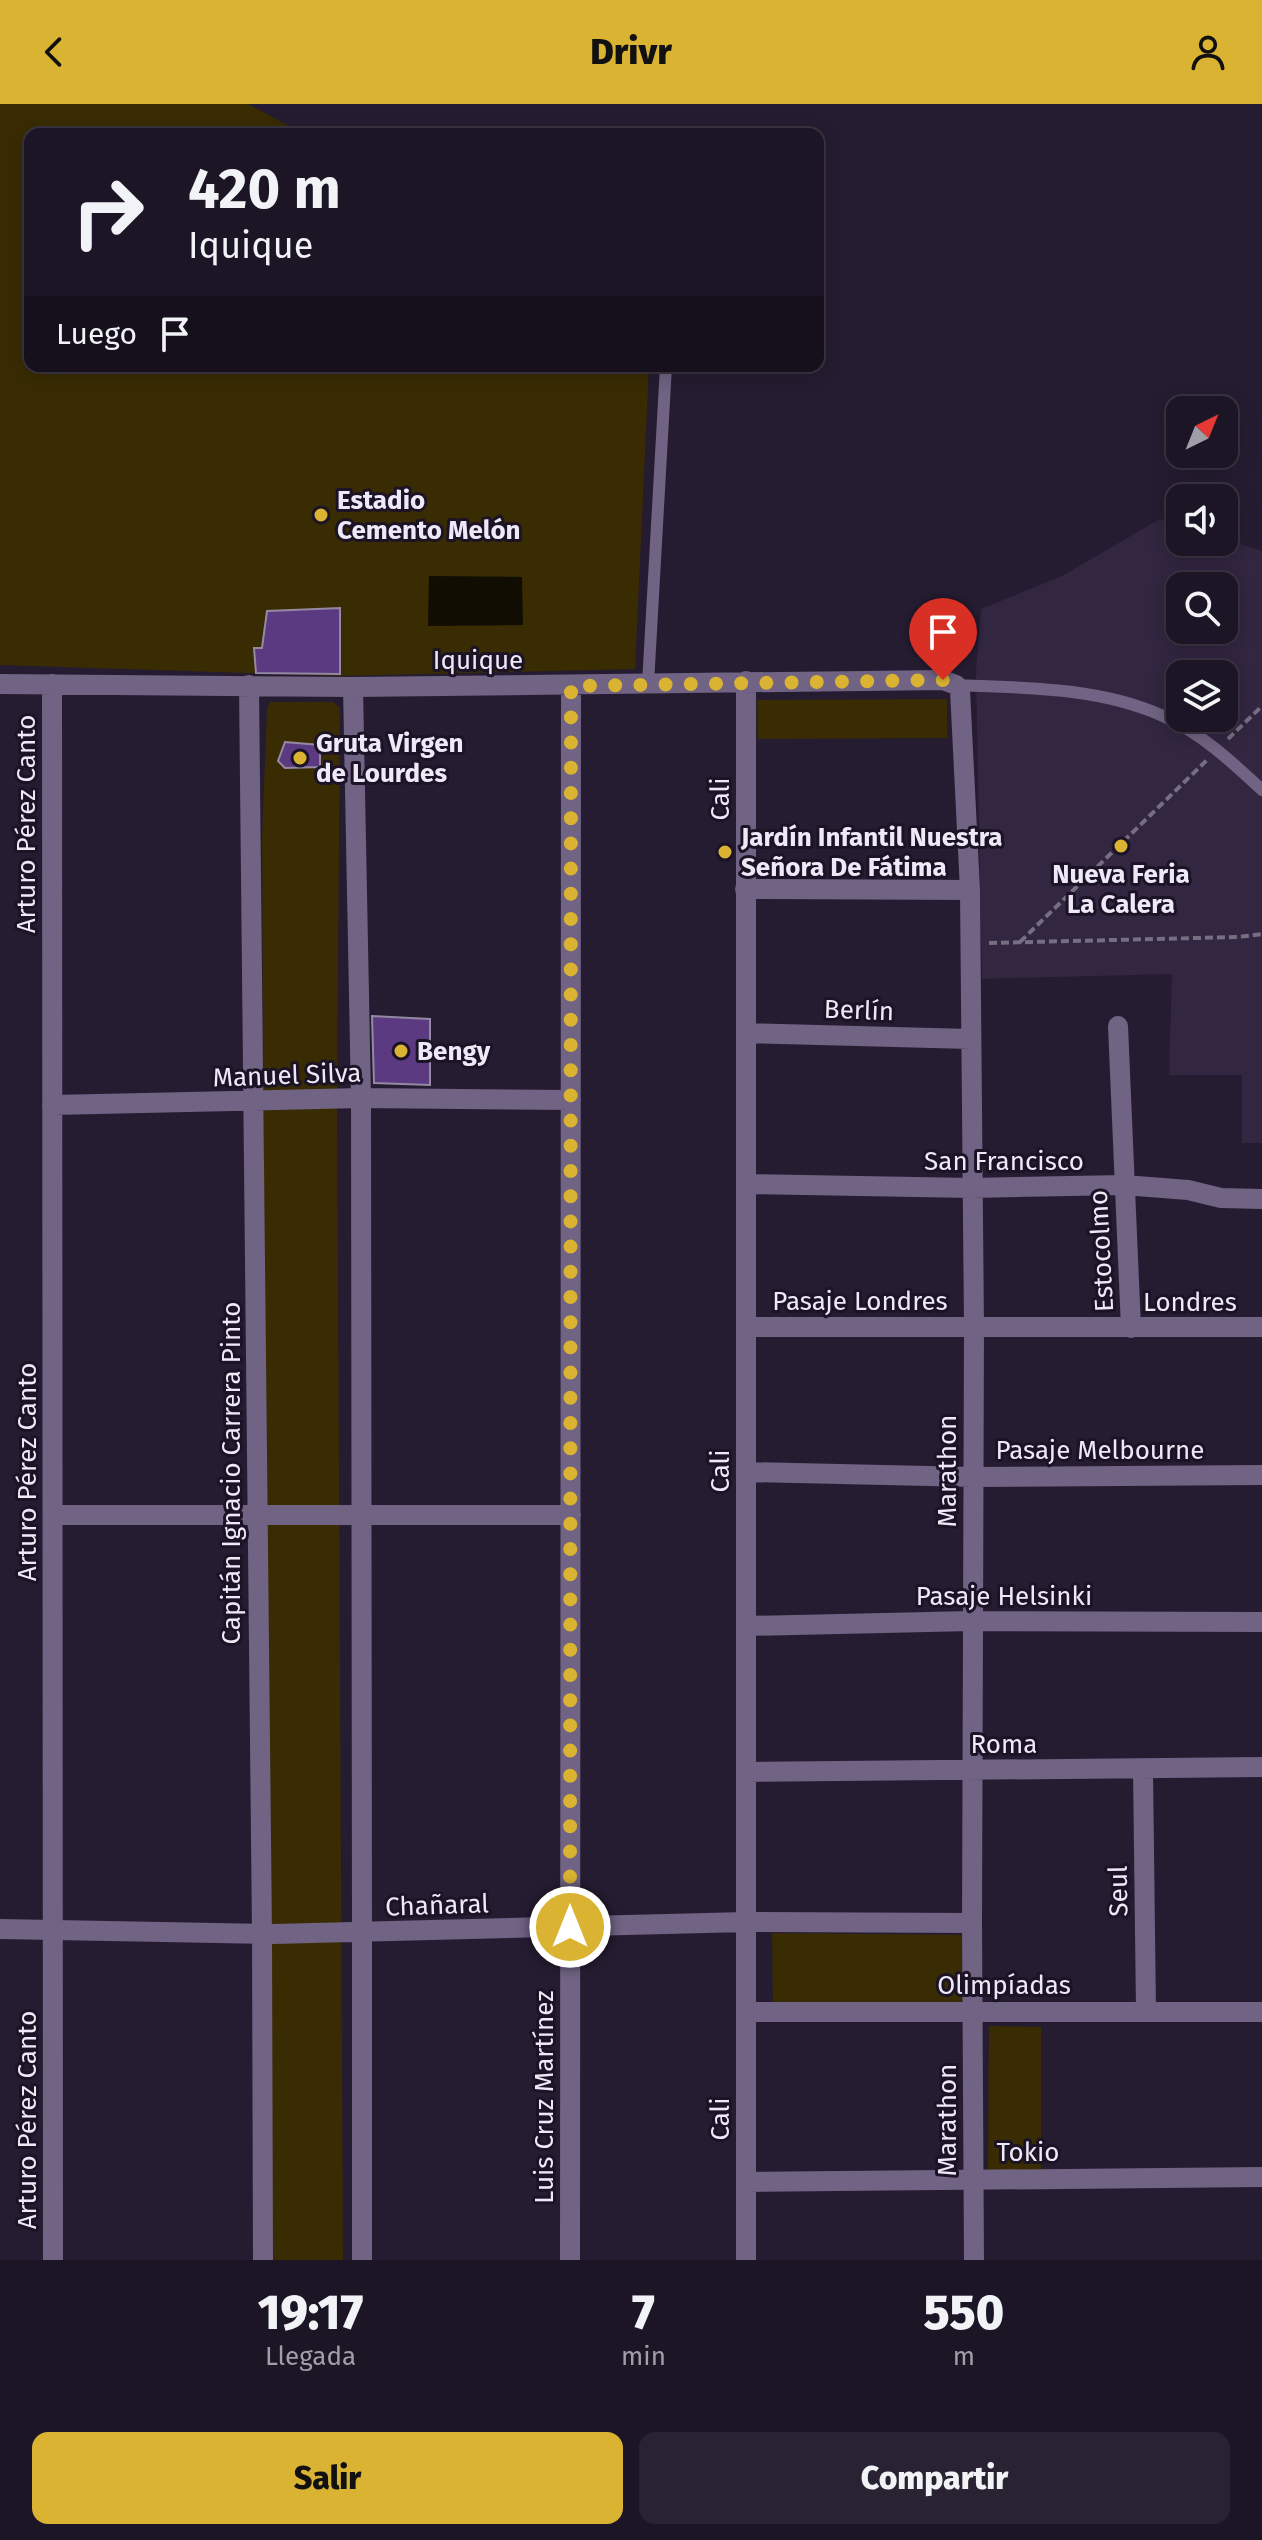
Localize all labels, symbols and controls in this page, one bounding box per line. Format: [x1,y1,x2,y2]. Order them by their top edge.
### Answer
icon: back [32,30,76,74]
text: Drivr [590,30,672,74]
icon: person [1186,30,1230,74]
text: 420 m [188,156,341,223]
icon: right [56,160,160,264]
text: Iquique [188,224,313,268]
icon: arrive [153,312,197,356]
text: Luego [56,316,137,352]
north arrow [1166,396,1238,468]
map controls [1166,396,1238,732]
button: sound [1166,484,1238,556]
place label: Estadio Cemento Melón [337,485,521,546]
marker: Estadio Cemento Melón [312,506,330,524]
button: search [1166,572,1238,644]
pin [909,598,977,680]
icon: arrive [921,610,965,654]
street label: Iquique [433,645,523,676]
button: layers [1166,660,1238,732]
street label: Arturo Pérez Canto [11,715,42,933]
place label: Gruta Virgen de Lourdes [316,728,464,789]
marker: Gruta Virgen de Lourdes [291,749,309,767]
street label: Cali [705,777,736,821]
place label: Jardín Infantil Nuestra Señora De Fátima [740,822,1002,883]
marker: Nueva Feria La Calera [1112,837,1130,855]
marker: Jardín Infantil Nuestra Señora De Fátima [716,843,734,861]
place label: Nueva Feria La Calera [1052,859,1190,920]
street label: Berlín [823,994,895,1027]
place label: Bengy [417,1036,491,1067]
marker: Bengy [392,1042,410,1060]
street label: Manuel Silva [212,1057,362,1094]
street label: San Francisco [924,1146,1084,1177]
street label: Estocolmo [1083,1189,1120,1313]
street label: Pasaje Londres [772,1286,948,1317]
street label: Londres [1143,1287,1237,1318]
street label: Capitán Ignacio Carrera Pinto [216,1301,247,1645]
street label: Arturo Pérez Canto [12,1363,43,1581]
street label: Marathon [932,1415,963,1527]
street label: Pasaje Melbourne [996,1435,1204,1466]
street label: Cali [705,1449,736,1493]
street label: Pasaje Helsinki [916,1581,1092,1612]
street label: Roma [971,1729,1037,1760]
street label: Seul [1103,1865,1134,1917]
position arrow [528,1885,612,1969]
street label: Chañaral [385,1888,490,1923]
street label: Olimpíadas [937,1970,1071,2001]
street label: Luis Cruz Martínez [529,1990,560,2204]
street label: Arturo Pérez Canto [12,2011,43,2229]
street label: Marathon [932,2064,963,2176]
street label: Cali [705,2097,736,2141]
street label: Tokio [996,2137,1060,2168]
text: 19:17 [258,2284,363,2342]
text: 7 [632,2284,655,2342]
text: 550 [924,2284,1004,2342]
text: Llegada [265,2341,356,2372]
text: min [621,2341,666,2372]
text: m [953,2341,975,2372]
button: Salir [32,2432,623,2524]
button: Compartir [639,2432,1230,2524]

